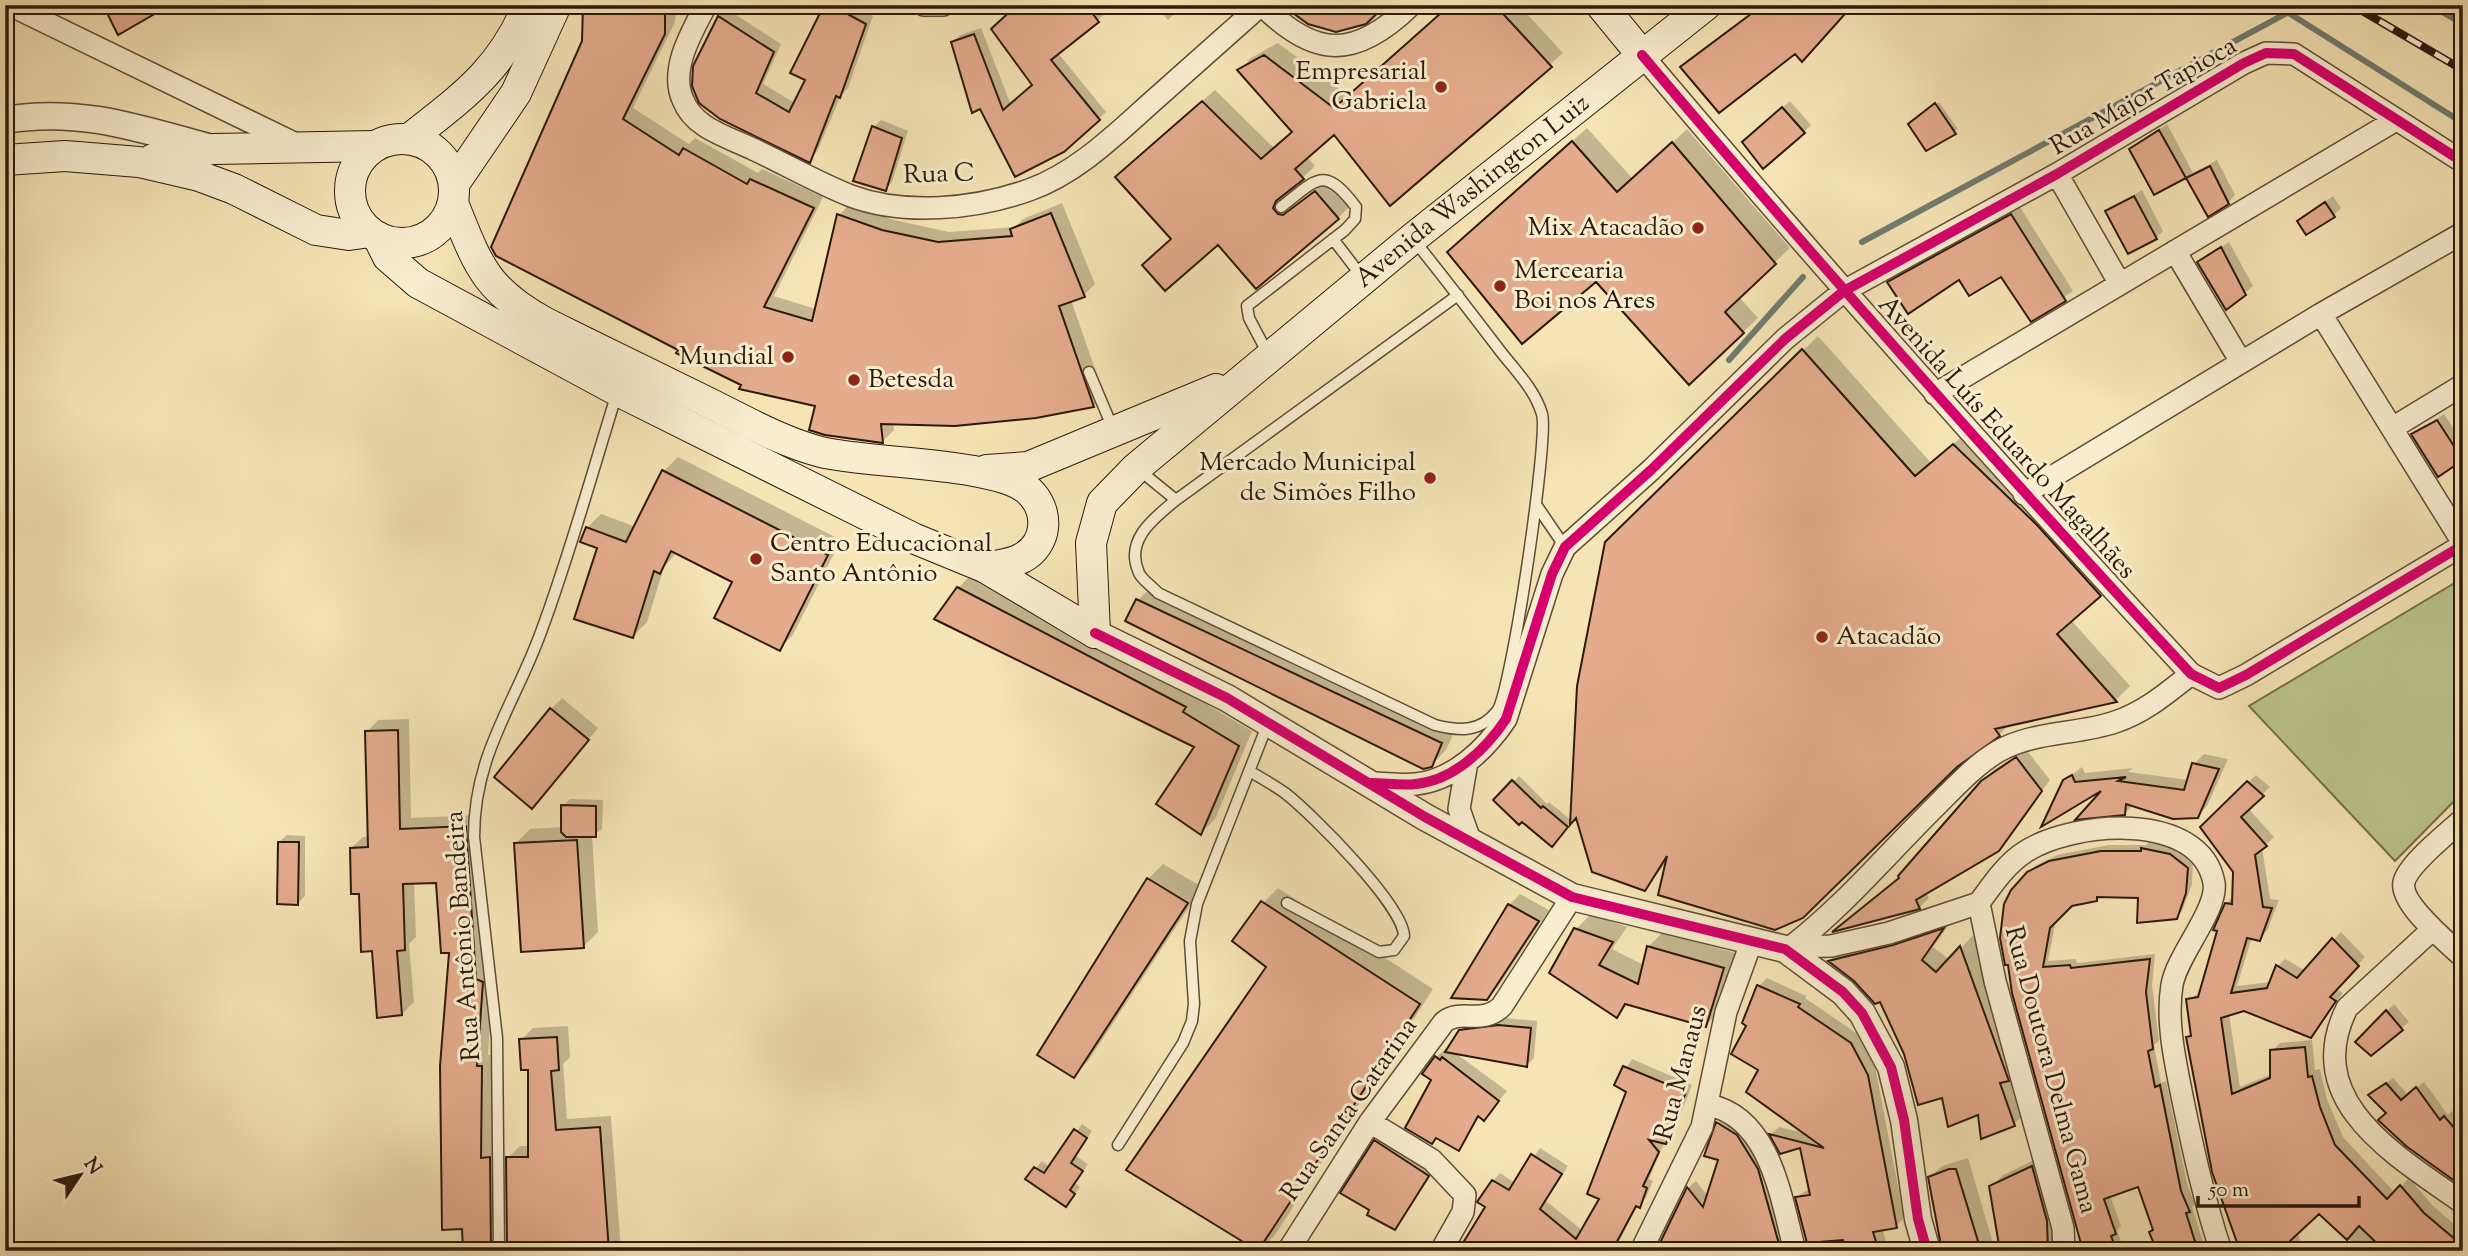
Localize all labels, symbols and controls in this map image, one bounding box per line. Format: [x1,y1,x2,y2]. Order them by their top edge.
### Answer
street label: Rua Major Tapioca [2044,28,2244,166]
place label: Empresarial Gabriela [1296,54,1427,121]
marker: Empresarial Gabriela [1433,79,1449,95]
street label: Avenida Washington Luiz [1347,86,1598,297]
street label: Rua C [903,155,975,195]
place label: Mix Atacadão [1528,210,1684,247]
marker: Mix Atacadão [1690,220,1706,236]
place label: Mercearia Boi nos Ares [1514,253,1655,320]
marker: Mercearia Boi nos Ares [1492,278,1508,294]
street label: Avenida Luís Eduardo Magalhães [1868,288,2144,588]
place label: Mundial [679,339,774,376]
marker: Mundial [780,349,796,365]
place label: Betesda [868,362,954,399]
marker: Betesda [846,372,862,388]
place label: Mercado Municipal de Simões Filho [1199,445,1416,512]
marker: Mercado Municipal de Simões Filho [1422,470,1438,486]
place label: Centro Educacional Santo Antônio [770,526,992,593]
marker: Centro Educacional Santo Antônio [748,551,764,567]
place label: Atacadão [1836,619,1941,656]
marker: Atacadão [1814,629,1830,645]
street label: Rua Antônio Bandeira [437,809,491,1063]
street label: Rua Doutora Delma Gama [1994,922,2106,1218]
street label: Rua Manaus [1646,1001,1718,1145]
street label: Rua Santa Catarina [1273,1011,1427,1209]
north arrow [46,1140,116,1210]
text: N [76,1153,107,1181]
scale bar [2198,1165,2360,1209]
text: 50 m [2208,1176,2249,1206]

